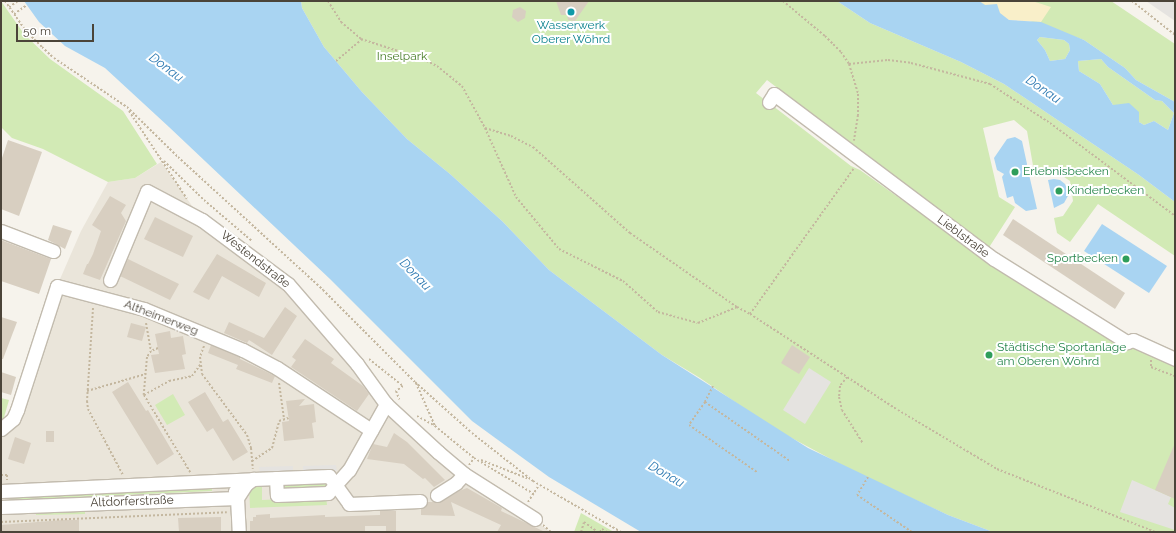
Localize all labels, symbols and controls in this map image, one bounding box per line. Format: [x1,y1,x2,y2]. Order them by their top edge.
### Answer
marker: Wasserwerk Oberer Wöhrd [566,7,576,17]
scale bar [18,16,96,42]
place label: Wasserwerk Oberer Wöhrd [531,19,611,47]
text: 50 m [23,24,51,38]
water label: Donau [146,50,186,86]
park label: Inselpark [377,50,427,64]
water label: Donau [1023,73,1063,107]
place label: Erlebnisbecken [1023,165,1109,179]
marker: Erlebnisbecken [1010,167,1020,177]
place label: Kinderbecken [1067,184,1144,198]
marker: Kinderbecken [1054,186,1064,196]
street label: Lieblstraße [934,213,992,261]
street label: Westendstraße [217,228,293,292]
place label: Sportbecken [1047,252,1118,266]
marker: Sportbecken [1121,254,1131,264]
water label: Donau [396,256,434,294]
street label: Altheimerweg [122,297,200,339]
place label: Städtische Sportanlage am Oberen Wöhrd [997,341,1126,369]
marker: Städtische Sportanlage am Oberen Wöhrd [984,350,994,360]
water label: Donau [645,459,687,491]
street label: Altdorferstraße [90,493,174,511]

